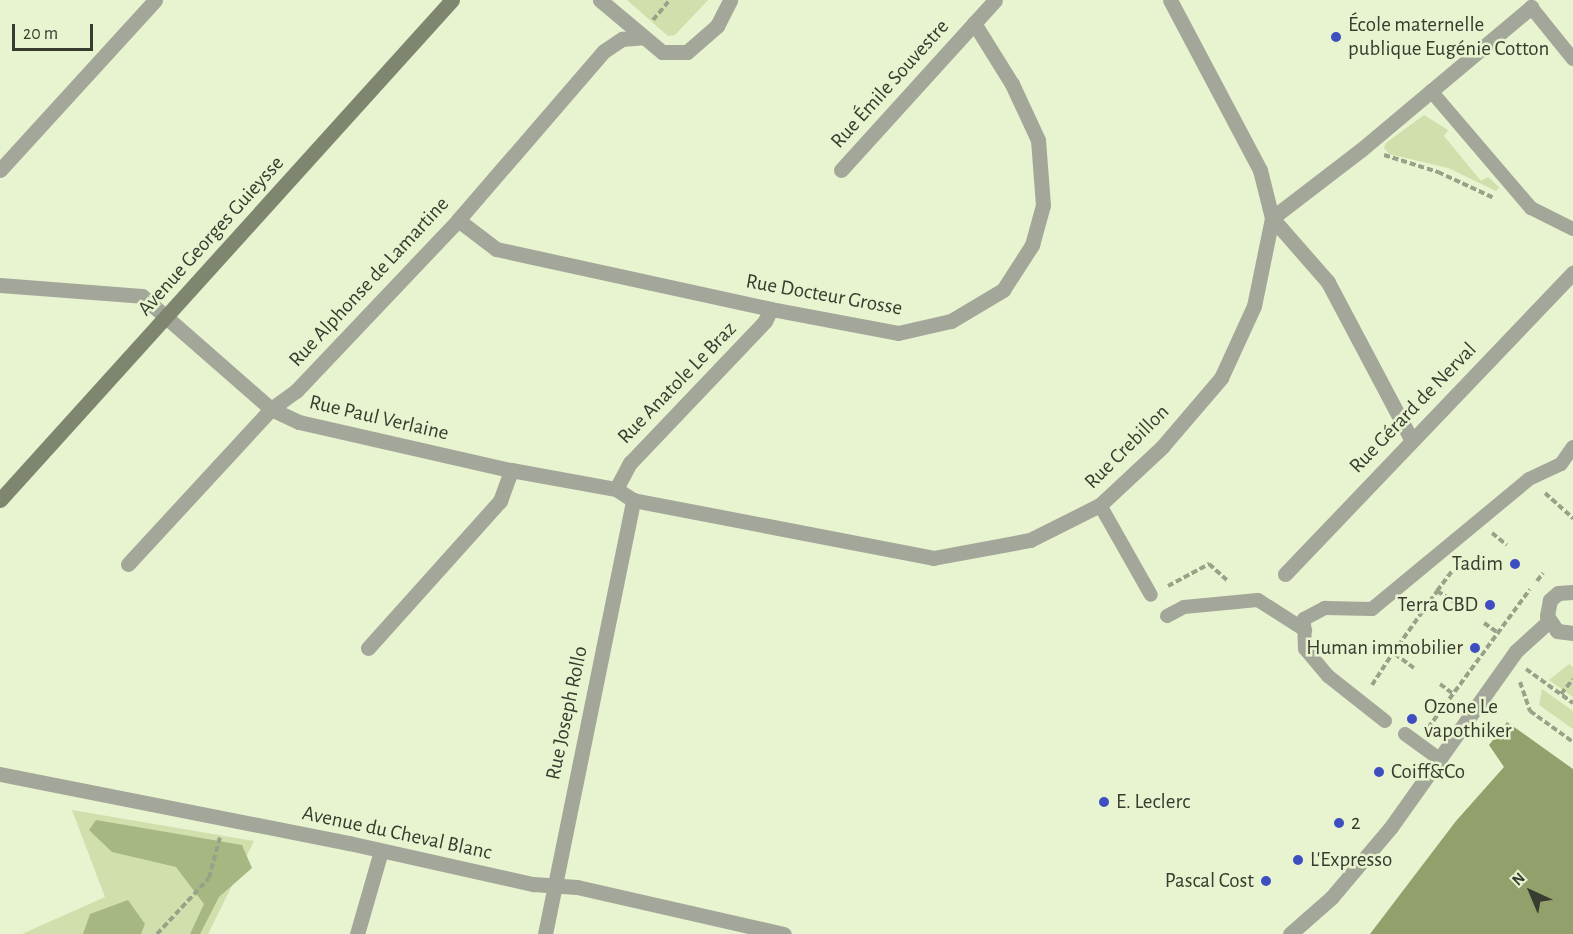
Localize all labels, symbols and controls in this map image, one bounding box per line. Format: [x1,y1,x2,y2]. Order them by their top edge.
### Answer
scale bar [15,12,96,50]
place label: École maternelle publique Eugénie Cotton [1348,12,1549,62]
street label: Rue Émile Souvestre [826,14,954,154]
text: 20 m [23,25,58,43]
marker: École maternelle publique Eugénie Cotton [1329,30,1343,44]
street label: Avenue Georges Guieysse [133,151,289,321]
street label: Rue Alphonse de Lamartine [284,192,454,372]
street label: Rue Docteur Grosse [744,269,904,321]
street label: Rue Anatole Le Braz [612,317,742,449]
street label: Rue Gérard de Nerval [1344,337,1482,479]
street label: Rue Paul Verlaine [307,390,451,446]
street label: Rue Crebillon [1079,399,1175,495]
place label: Tadim [1452,551,1503,577]
marker: Tadim [1508,557,1522,571]
place label: Terra CBD [1397,592,1478,618]
marker: Terra CBD [1483,598,1497,612]
place label: Human immobilier [1306,635,1463,661]
marker: Human immobilier [1468,641,1482,655]
street label: Rue Joseph Rollo [541,644,593,782]
place label: Ozone Le vapothiker [1424,694,1512,744]
marker: Ozone Le vapothiker [1405,712,1419,726]
place label: Coiff&Co [1391,759,1465,785]
marker: Coiff&Co [1372,765,1386,779]
place label: E. Leclerc [1116,789,1190,815]
marker: E. Leclerc [1097,795,1111,809]
street label: Avenue du Cheval Blanc [300,801,494,865]
place label: 2 [1351,810,1361,836]
marker: 2 [1332,816,1346,830]
place label: L'Expresso [1310,847,1392,873]
marker: L'Expresso [1291,853,1305,867]
north arrow [1501,862,1561,922]
place label: Pascal Cost [1165,868,1254,894]
text: N [1509,869,1528,889]
marker: Pascal Cost [1259,874,1273,888]

